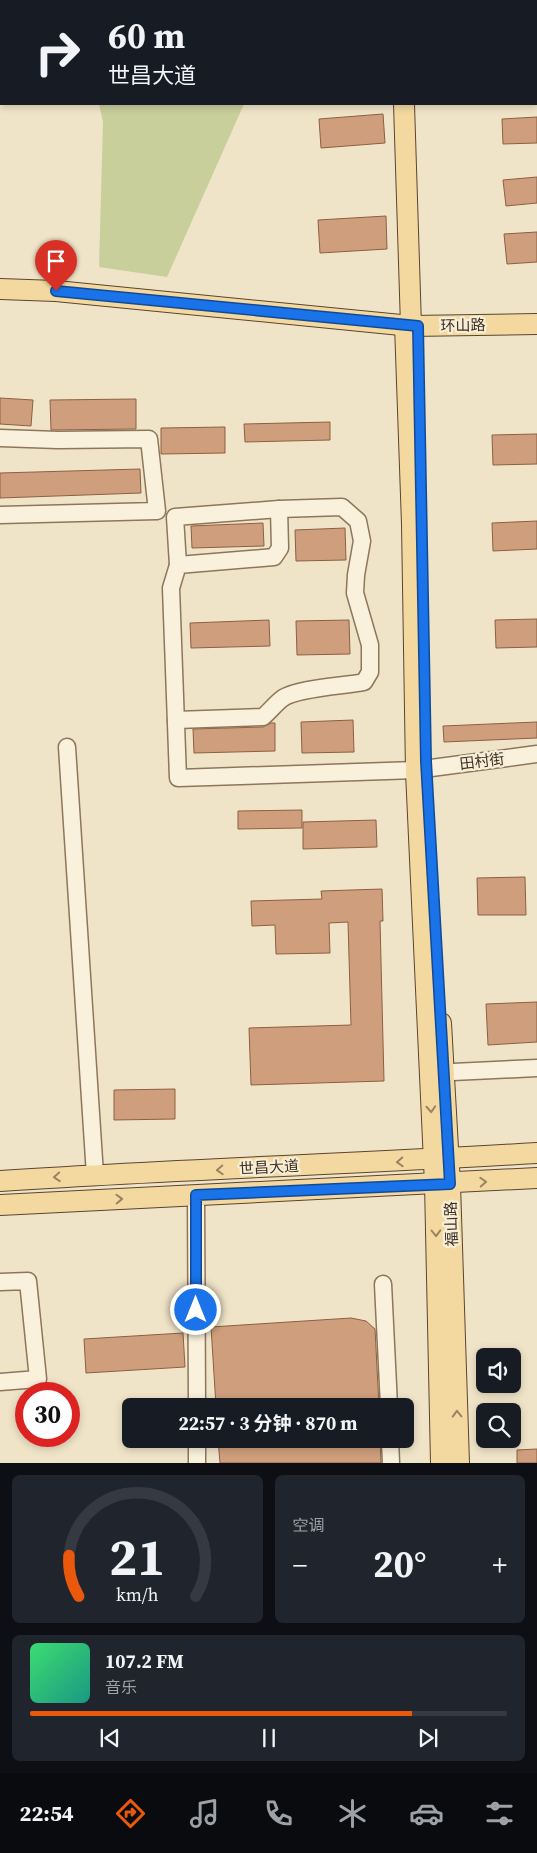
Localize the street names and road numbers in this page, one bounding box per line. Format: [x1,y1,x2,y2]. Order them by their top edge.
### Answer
street label: 环山路 [440,314,486,336]
street label: 田村街 [458,748,506,774]
street label: 世昌大道 [238,1155,300,1179]
street label: 福山路 [440,1201,462,1247]

